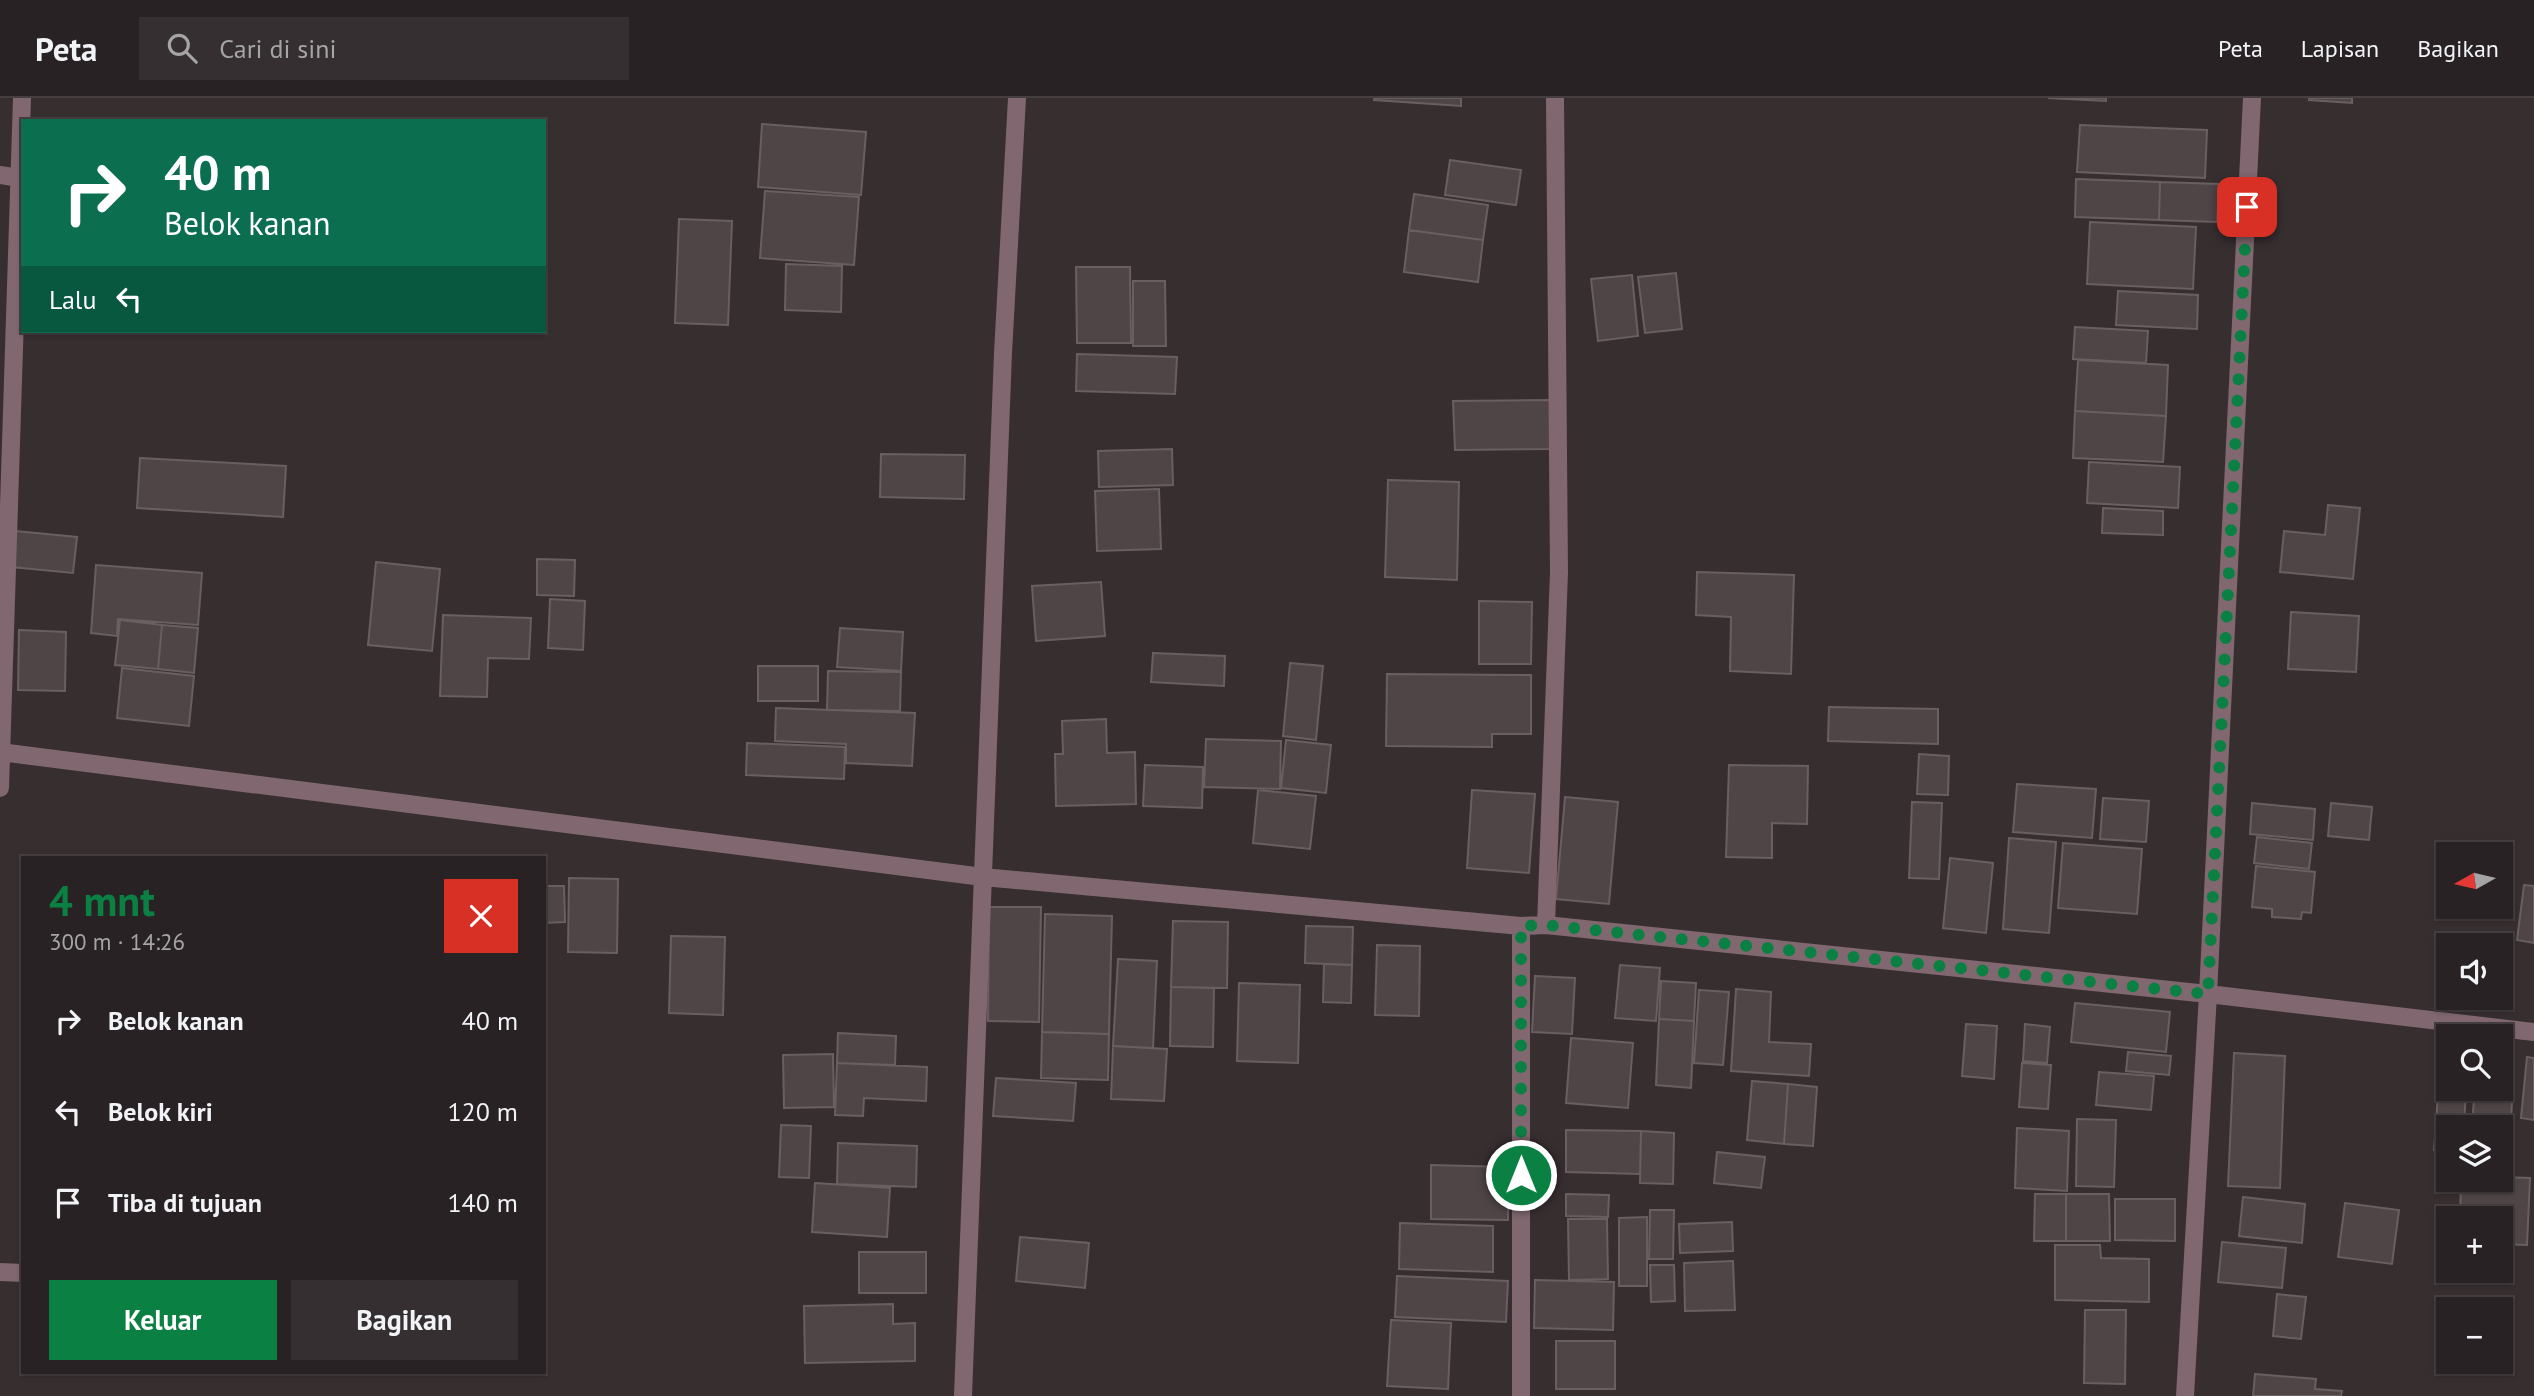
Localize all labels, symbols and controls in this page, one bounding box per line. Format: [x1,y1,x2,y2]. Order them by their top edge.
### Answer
search box [139,17,629,80]
text: Peta [35,27,97,70]
icon: search [163,29,201,67]
text: Cari di sini [219,32,336,65]
text: Peta [2218,33,2263,64]
text: Lapisan [2301,33,2379,64]
text: Bagikan [2417,33,2499,64]
text: 40 m [164,140,271,204]
icon: right [49,147,140,238]
pin [2217,177,2277,237]
icon: arrive [2228,188,2266,226]
text: Belok kanan [164,202,330,244]
icon: left [110,280,148,318]
text: Lalu [49,283,96,316]
north arrow [2436,842,2513,919]
map controls [2436,842,2513,1374]
text: 4 mnt [49,873,155,928]
button: close [444,879,518,953]
text: 300 m · 14:26 [49,927,185,956]
button: sound [2436,933,2513,1010]
icon: right [49,1002,87,1040]
text: Belok kanan [108,1004,244,1037]
text: 40 m [462,1004,518,1037]
button: search [2436,1024,2513,1101]
icon: left [49,1093,87,1131]
text: Belok kiri [108,1095,213,1128]
text: 120 m [447,1095,518,1128]
button: layers [2436,1115,2513,1192]
position arrow [1484,1138,1558,1212]
icon: arrive [49,1184,87,1222]
text: Tiba di tujuan [108,1186,262,1219]
text: 140 m [447,1186,518,1219]
button: + [2436,1206,2513,1283]
button: Keluar [49,1280,277,1360]
button: Bagikan [291,1280,518,1360]
button: − [2436,1297,2513,1374]

